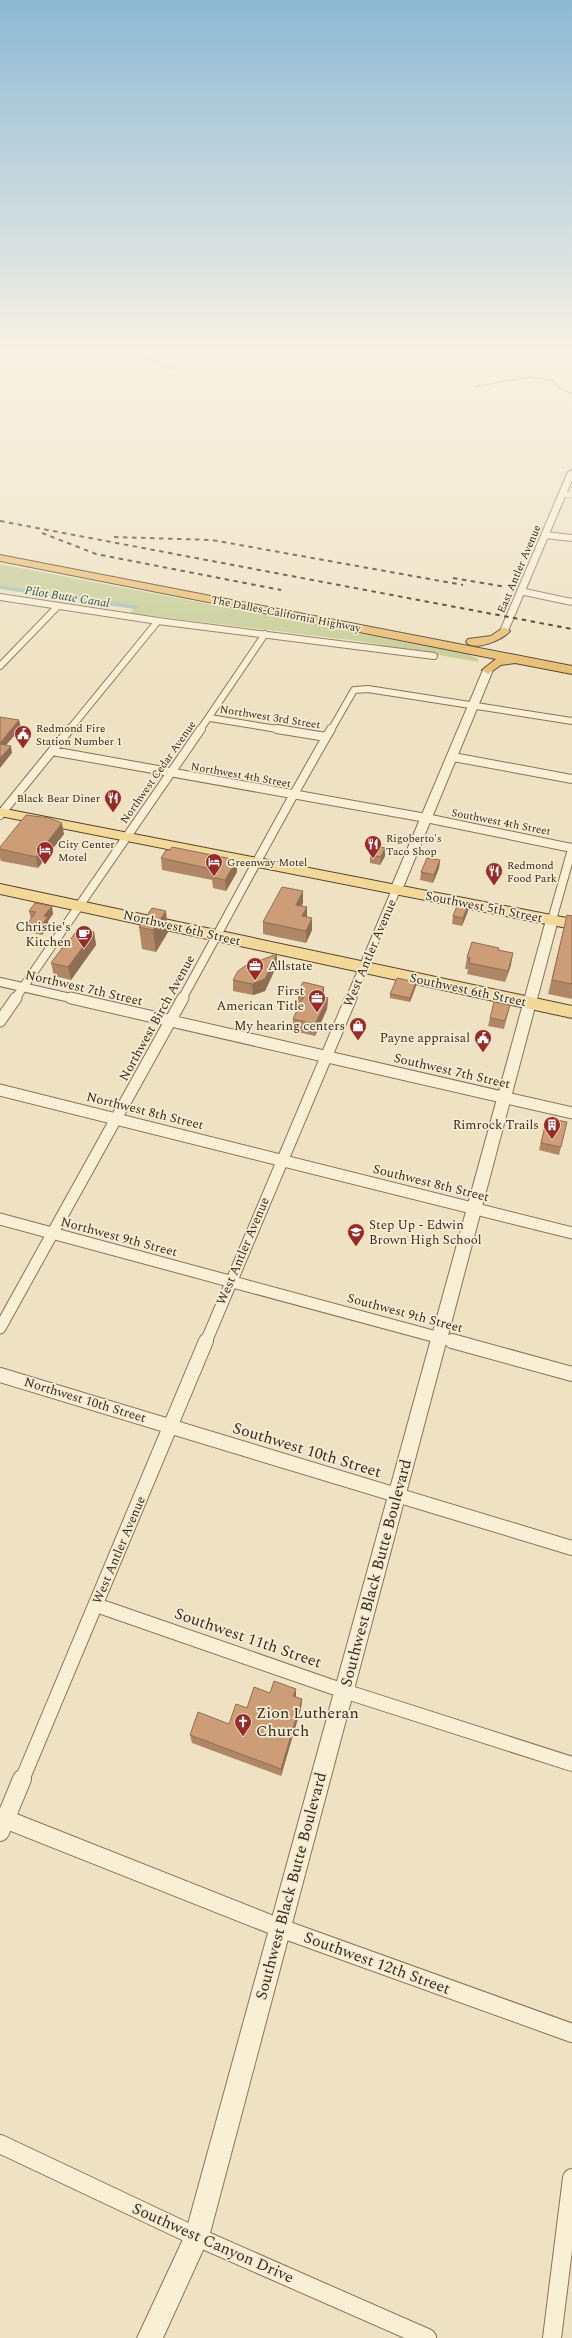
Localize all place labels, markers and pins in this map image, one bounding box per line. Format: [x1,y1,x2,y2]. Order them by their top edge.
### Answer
place label: Redmond Fire Station Number 1 [36,720,122,750]
public building icon: Redmond Fire Station Number 1 [13,724,33,749]
restaurant icon: Black Bear Diner [103,788,123,813]
place label: Black Bear Diner [17,790,101,807]
place label: Rigoberto's Taco Shop [386,830,442,860]
restaurant icon: Rigoberto's Taco Shop [363,834,383,859]
place label: City Center Motel [58,836,115,866]
hotel icon: City Center Motel [35,840,55,865]
hotel icon: Greenway Motel [204,852,224,877]
place label: Greenway Motel [227,854,307,871]
place label: Redmond Food Park [507,857,557,887]
restaurant icon: Redmond Food Park [484,861,504,886]
place label: Christie's Kitchen [15,917,71,952]
cafe icon: Christie's Kitchen [74,924,94,949]
office icon: Allstate [245,956,265,981]
place label: Allstate [268,956,313,976]
place label: First American Title [217,981,304,1016]
office icon: First American Title [307,988,327,1013]
place label: My hearing centers [234,1016,345,1036]
shop icon: My hearing centers [348,1016,368,1041]
place label: Payne appraisal [380,1028,470,1048]
public building icon: Payne appraisal [473,1028,493,1053]
place label: Rimrock Trails [453,1115,539,1135]
building icon: Rimrock Trails [542,1115,562,1140]
place label: Step Up - Edwin Brown High School [369,1215,482,1250]
school or university icon: Step Up - Edwin Brown High School [346,1222,366,1247]
place label: Zion Lutheran Church [256,1701,359,1743]
church icon: Zion Lutheran Church [233,1712,253,1737]

